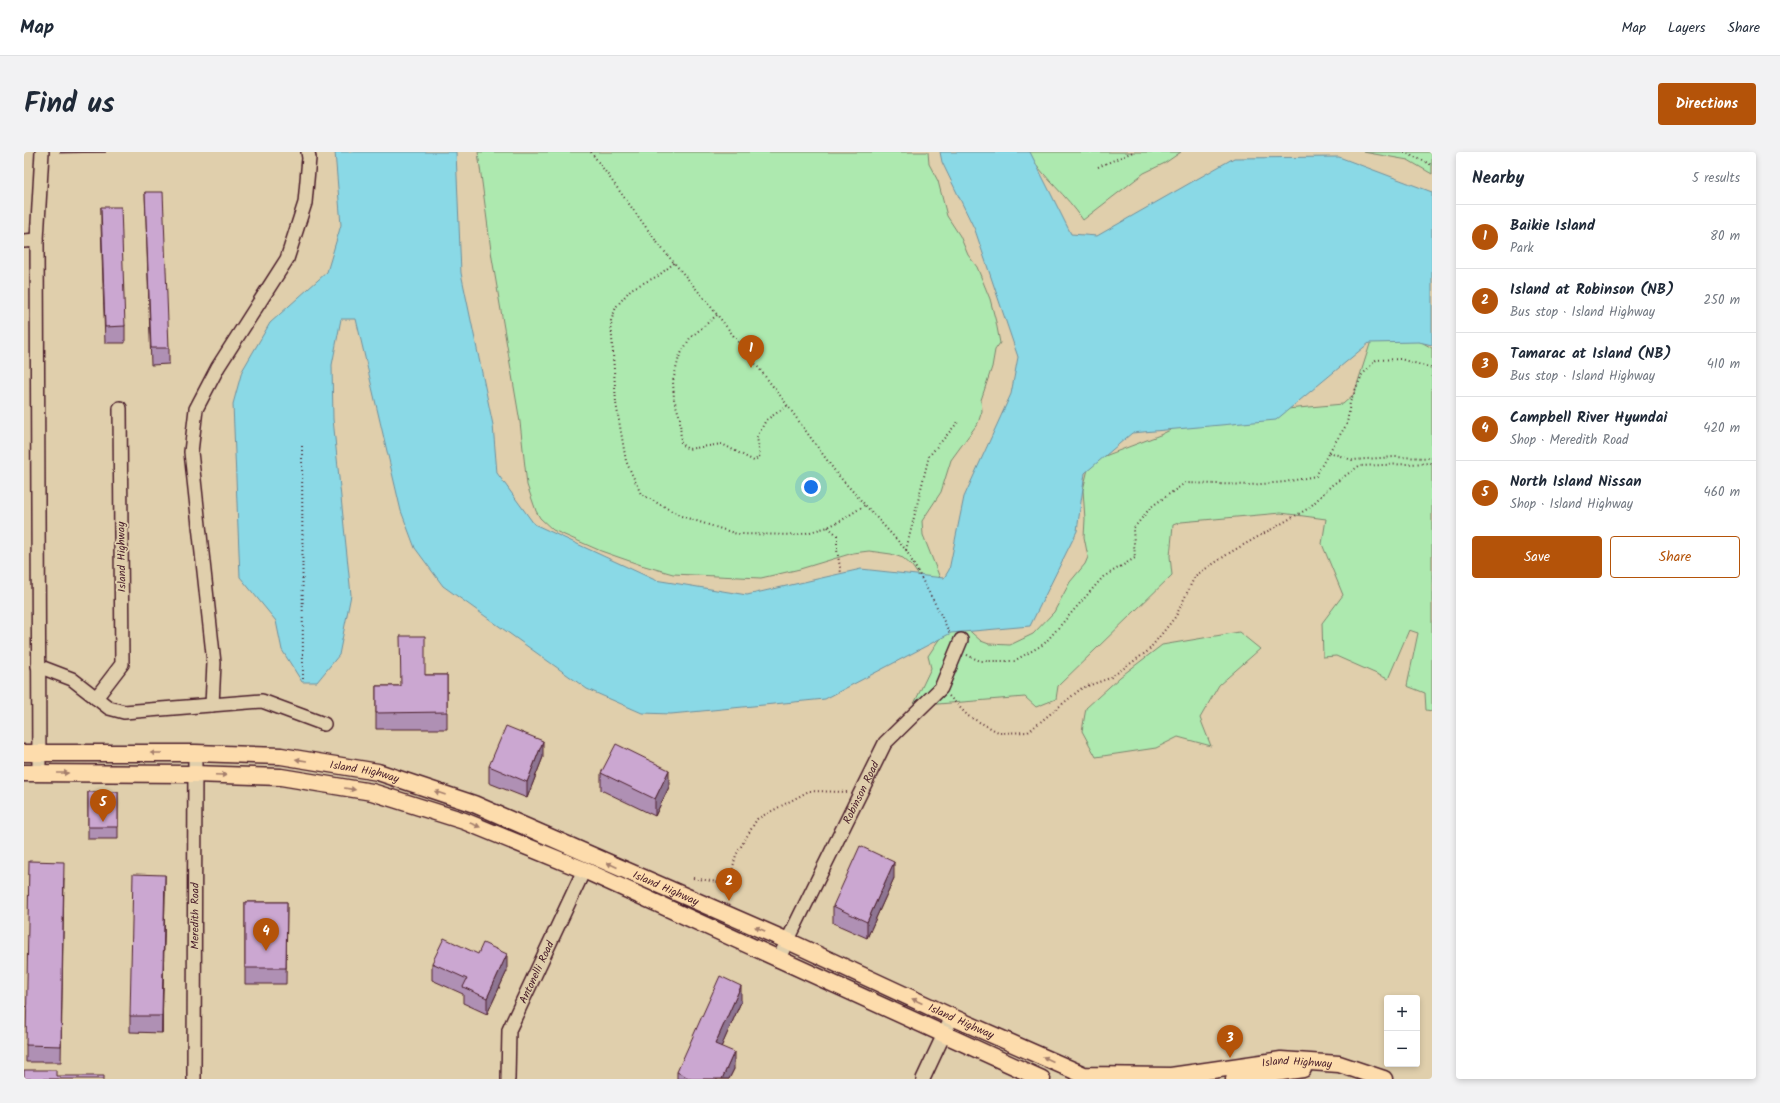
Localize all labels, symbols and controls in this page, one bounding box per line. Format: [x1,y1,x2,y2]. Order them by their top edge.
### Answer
text: Map [20,13,54,43]
text: Map [1622,17,1646,39]
text: Layers [1668,17,1706,39]
text: Share [1728,17,1760,39]
text: Find us [24,82,115,127]
button: Directions [1658,83,1756,125]
text: Nearby [1472,165,1524,192]
text: 5 results [1692,168,1740,189]
text: Baikie Island [1510,214,1595,238]
text: 1 [1483,226,1487,247]
text: 80 m [1710,226,1740,247]
text: Park [1510,238,1534,259]
text: Island at Robinson (NB) [1510,278,1674,302]
text: 2 [1481,290,1489,311]
text: 250 m [1703,290,1740,311]
text: Bus stop · Island Highway [1510,302,1655,323]
pin: 1 [738,335,764,368]
text: Tamarac at Island (NB) [1510,342,1672,366]
text: 3 [1481,354,1489,375]
text: 410 m [1707,354,1740,375]
text: Bus stop · Island Highway [1510,366,1655,387]
text: Campbell River Hyundai [1510,406,1667,430]
text: 4 [1481,418,1489,439]
text: 420 m [1703,418,1740,439]
text: Shop · Meredith Road [1510,430,1629,451]
text: North Island Nissan [1510,470,1642,494]
your location [801,477,821,497]
text: 5 [1482,482,1488,503]
text: 460 m [1704,482,1740,503]
text: Shop · Island Highway [1510,494,1633,515]
street label: Island Highway [112,521,132,592]
button: Save [1472,536,1602,578]
button: Share [1610,536,1740,578]
one-way arrow [149,750,162,756]
one-way arrow [295,756,307,762]
street label: Island Highway [328,756,402,789]
street label: Robinson Road [839,758,885,827]
one-way arrow [57,770,70,776]
one-way arrow [215,772,228,778]
one-way arrow [344,786,356,792]
pin: 5 [90,789,116,822]
one-way arrow [434,790,446,796]
one-way arrow [469,822,480,828]
one-way arrow [606,862,617,868]
street label: Island Highway [630,866,702,911]
pin: 2 [716,868,742,901]
street label: Meredith Road [186,882,205,950]
pin: 4 [253,918,279,951]
one-way arrow [754,926,766,932]
street label: Antonelli Road [515,938,560,1007]
map controls [1384,995,1420,1067]
button: + [1384,995,1420,1031]
one-way arrow [911,998,922,1004]
street label: Island Highway [925,999,998,1045]
pin: 3 [1217,1025,1243,1058]
button: − [1384,1031,1420,1067]
street label: Island Highway [1260,1052,1333,1074]
one-way arrow [1043,1056,1054,1062]

